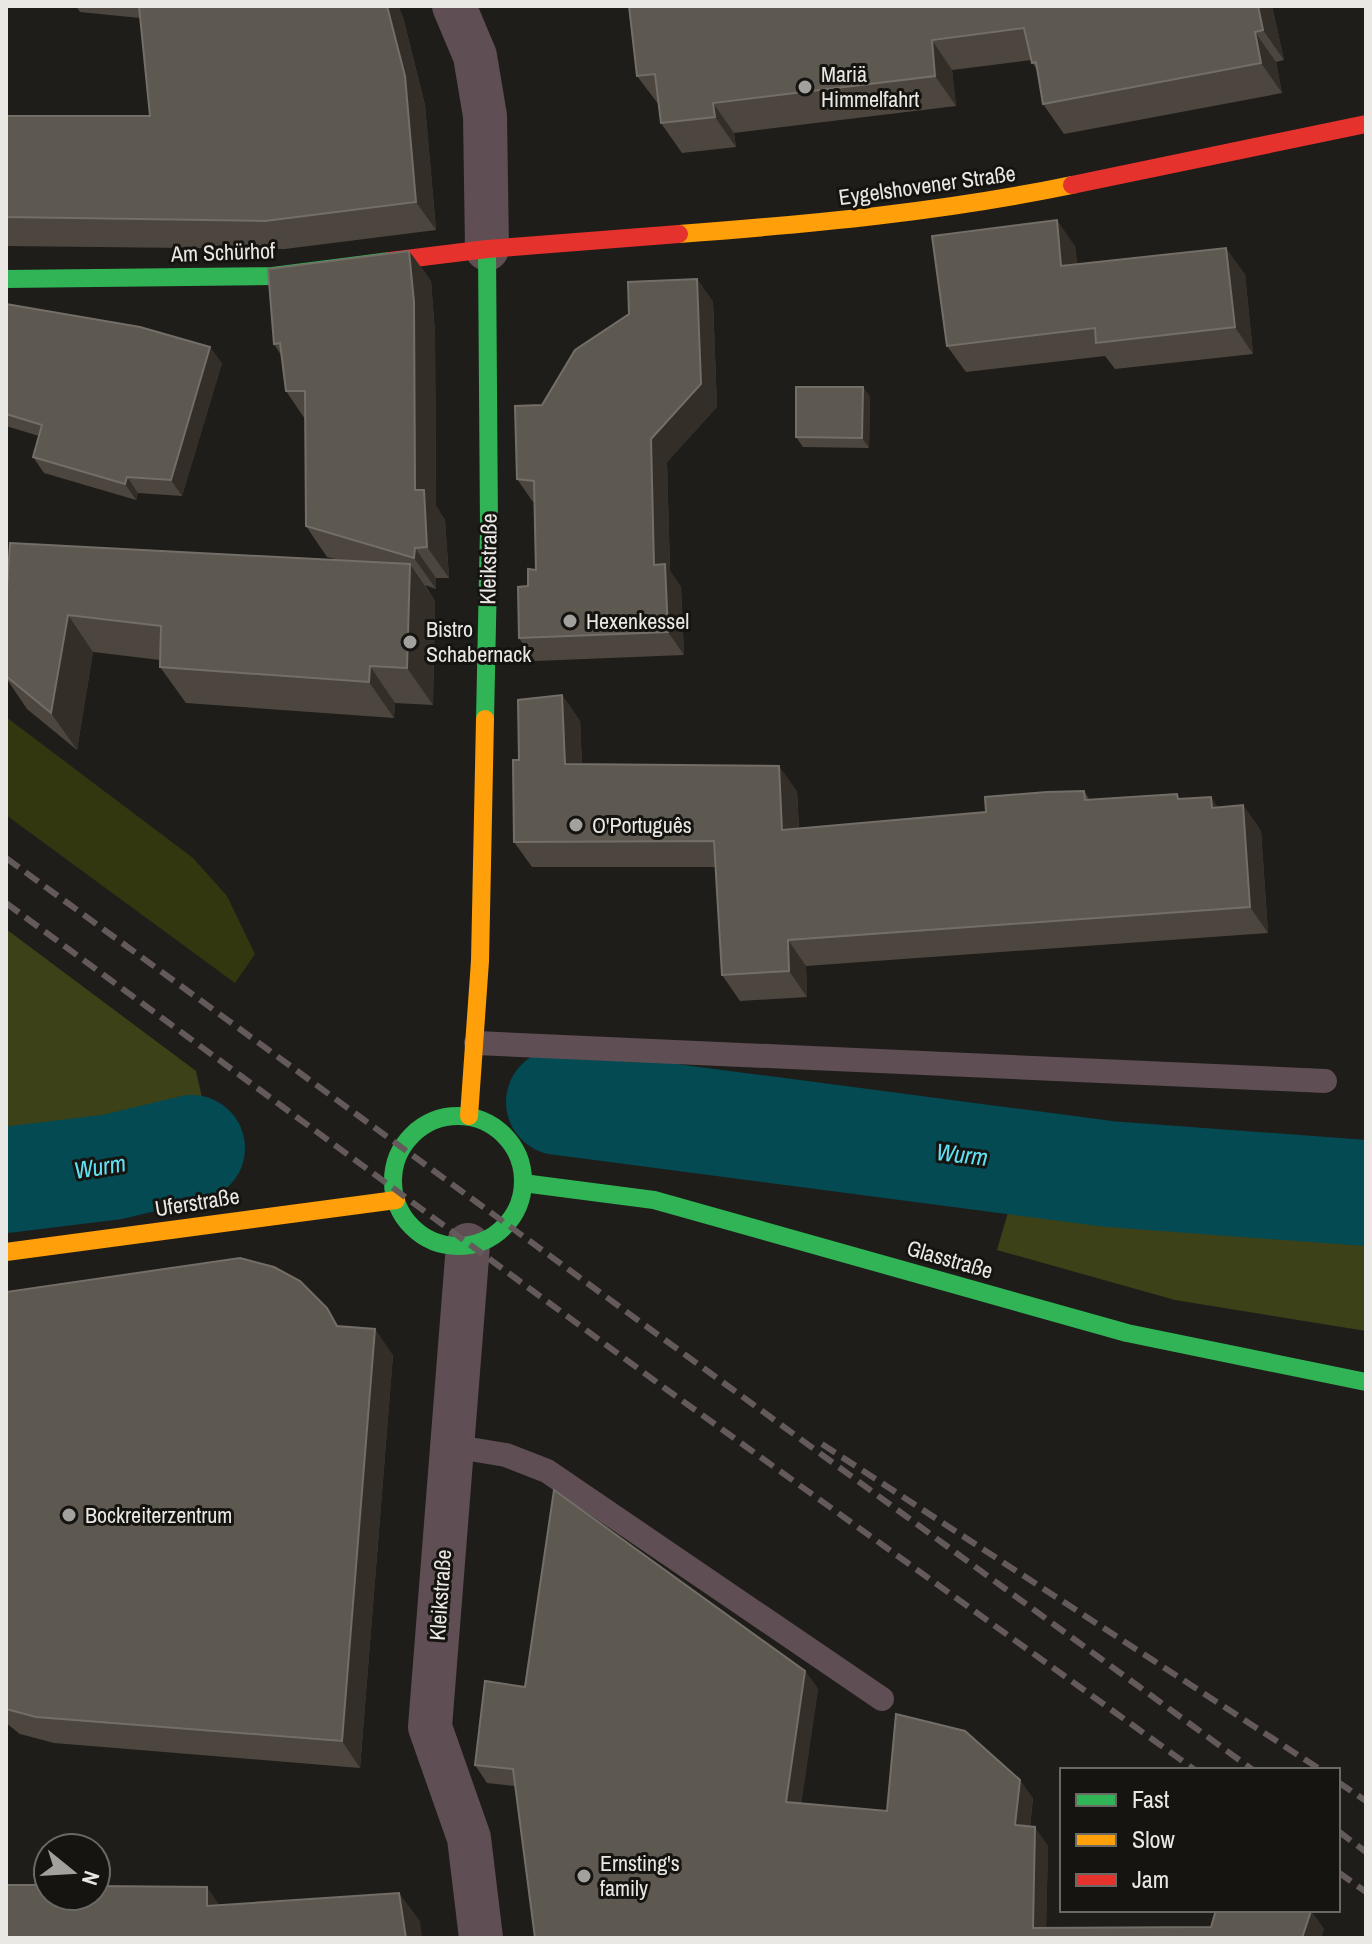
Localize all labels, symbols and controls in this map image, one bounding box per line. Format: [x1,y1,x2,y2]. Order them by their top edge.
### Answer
place label: Mariä Himmelfahrt [821,59,919,114]
marker: Mariä Himmelfahrt [796,78,814,96]
street label: Eygelshovener Straße [837,158,1017,212]
street label: Am Schürhof [169,235,277,269]
street label: Kleikstraße [472,513,504,605]
place label: Hexenkessel [586,606,689,636]
marker: Hexenkessel [561,612,579,630]
place label: Bistro Schabernack [426,614,532,669]
marker: Bistro Schabernack [401,633,419,651]
place label: O'Português [592,810,692,840]
marker: O'Português [567,816,585,834]
water label: Wurm [934,1135,990,1173]
water label: Wurm [72,1146,128,1186]
street label: Uferstraße [153,1181,241,1223]
street label: Glasstraße [903,1232,997,1286]
place label: Bockreiterzentrum [85,1500,232,1530]
marker: Bockreiterzentrum [60,1506,78,1524]
street label: Kleikstraße [422,1548,458,1642]
legend [1060,1768,1340,1912]
text: Fast [1132,1783,1170,1815]
text: Slow [1132,1823,1175,1855]
north arrow [32,1832,112,1912]
place label: Ernsting's family [600,1848,680,1903]
text: Jam [1132,1863,1169,1895]
text: N [75,1867,107,1889]
marker: Ernsting's family [575,1867,593,1885]

